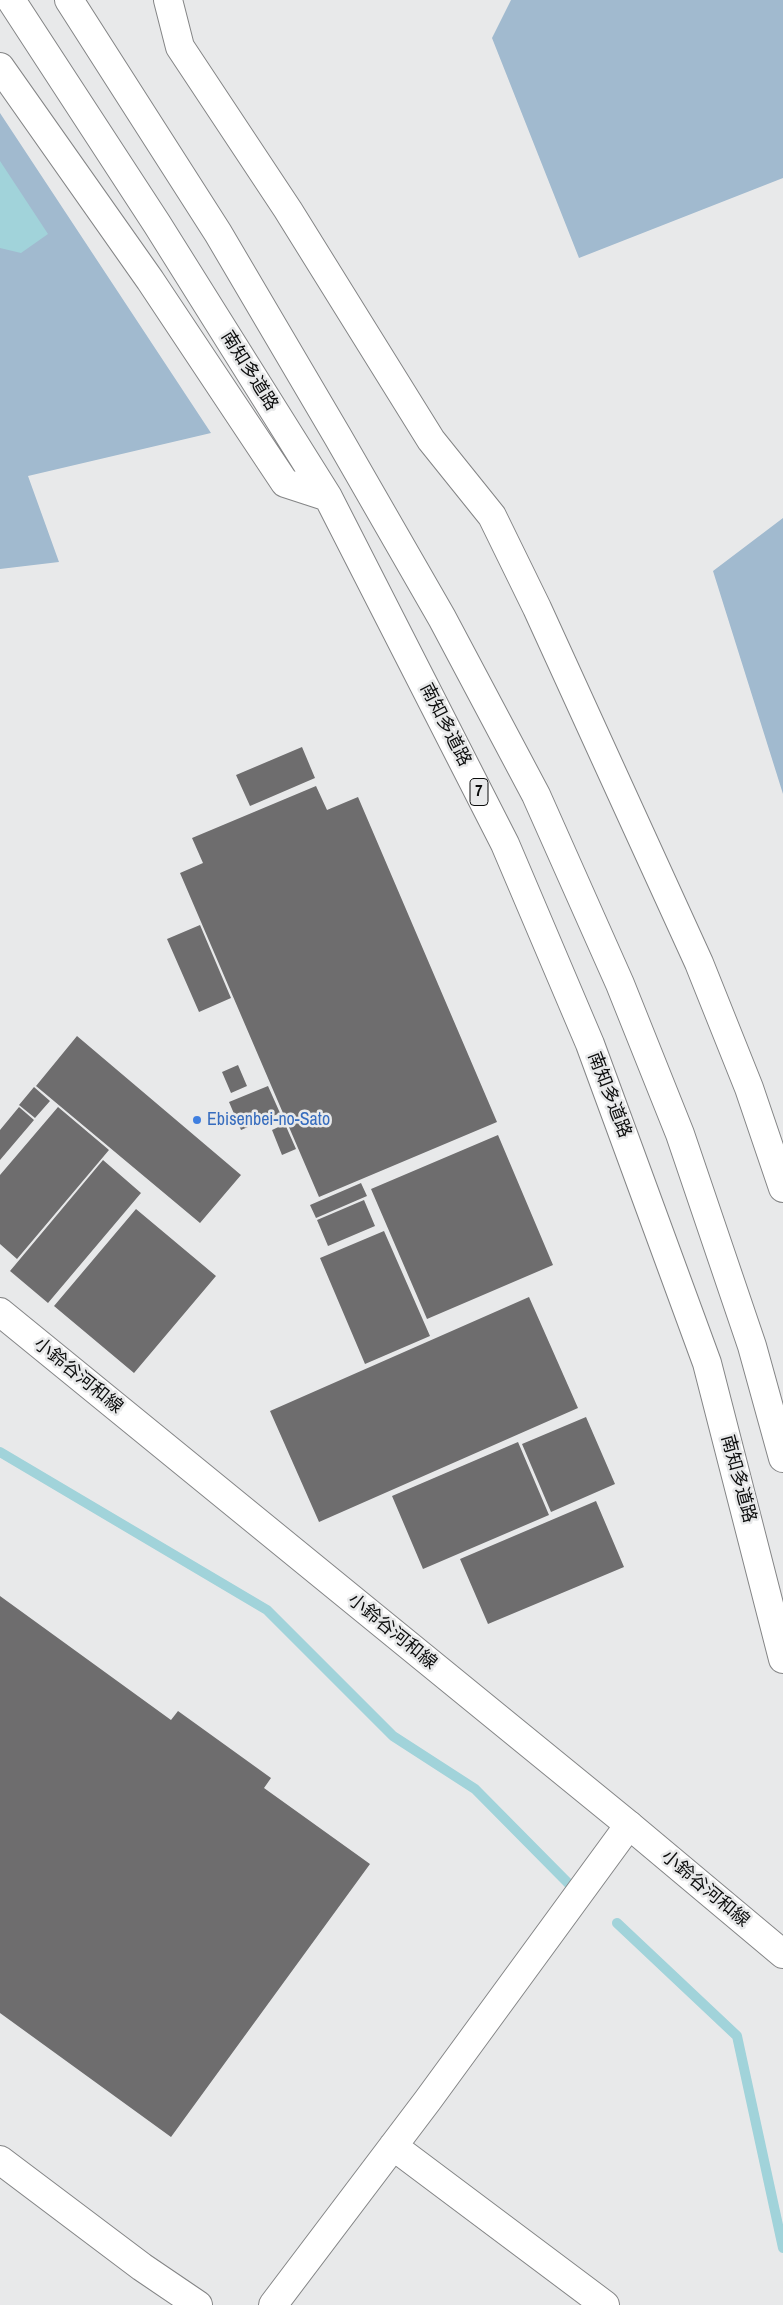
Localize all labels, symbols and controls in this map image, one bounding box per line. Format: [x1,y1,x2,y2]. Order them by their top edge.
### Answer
street label: 南知多道路 [216,327,282,415]
street label: 南知多道路 [415,680,475,770]
road number: 7 [470,779,488,806]
street label: 南知多道路 [583,1049,635,1141]
place label: Ebisenbei-no-Sato [207,1109,330,1131]
marker: Ebisenbei-no-Sato [191,1114,203,1126]
street label: 小鈴谷河和線 [29,1334,127,1418]
street label: 南知多道路 [716,1433,760,1525]
street label: 小鈴谷河和線 [343,1590,441,1674]
street label: 小鈴谷河和線 [657,1846,753,1932]

